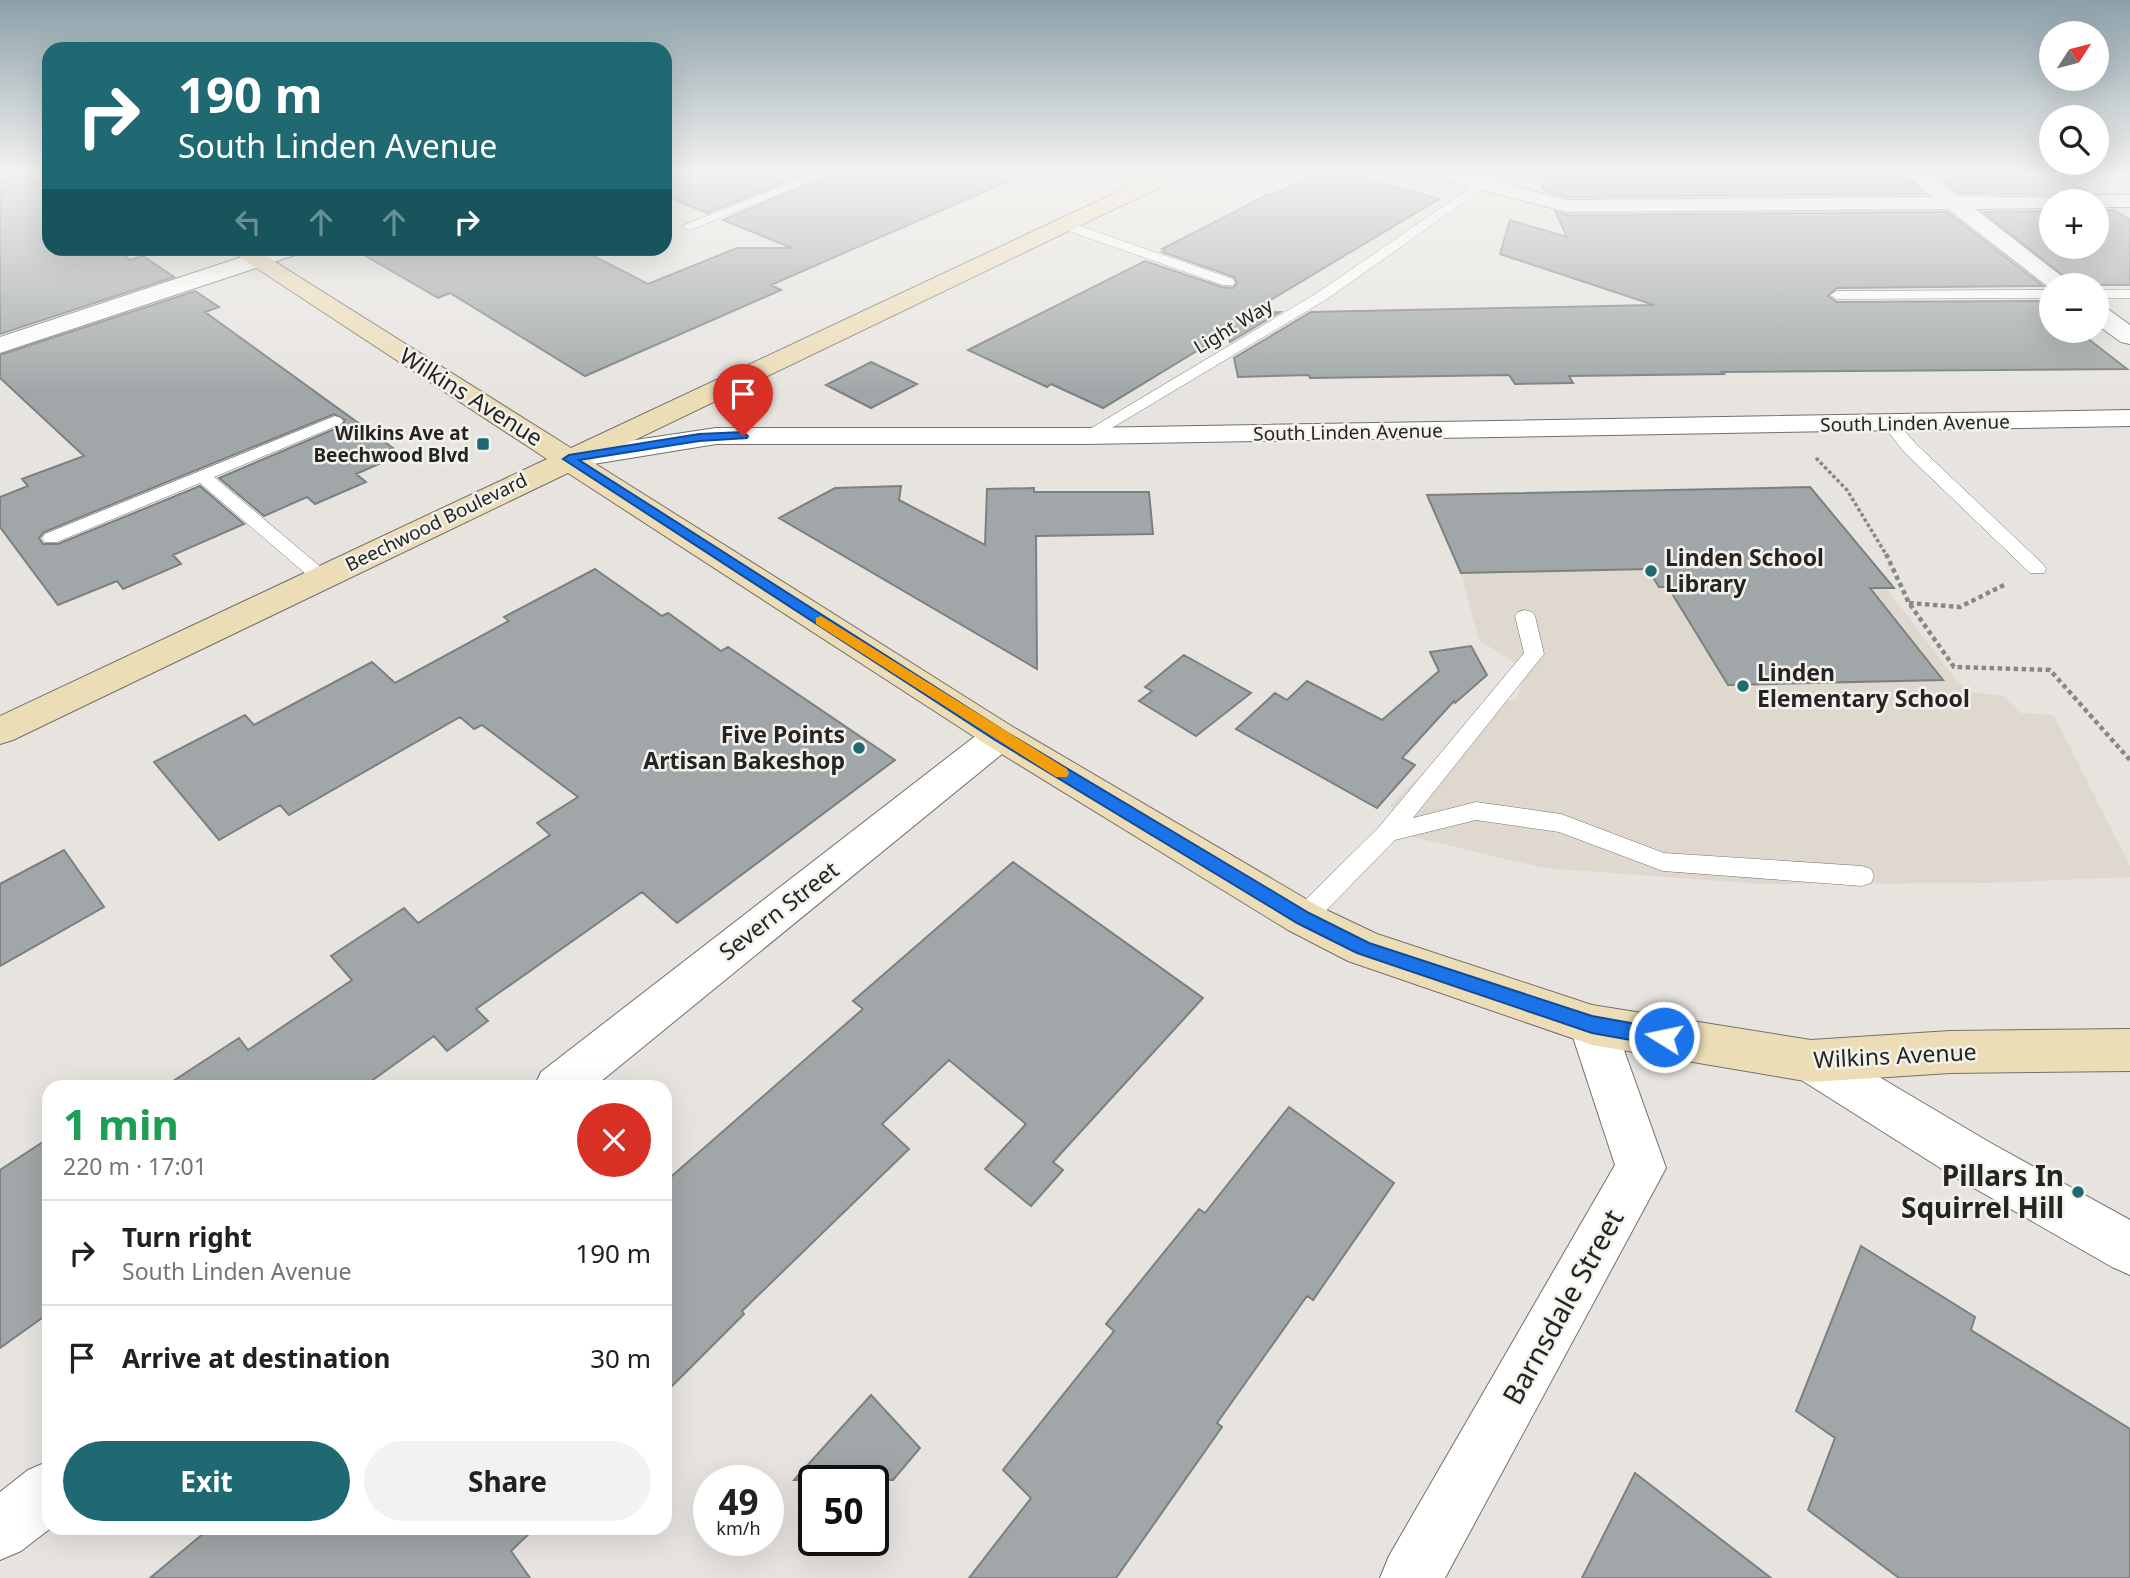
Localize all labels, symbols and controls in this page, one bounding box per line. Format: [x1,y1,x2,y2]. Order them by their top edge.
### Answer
north arrow [2039,21,2109,91]
map controls [2039,21,2109,343]
text: 190 m [178,61,323,127]
icon: right [63,70,154,161]
button: search [2039,105,2109,175]
text: South Linden Avenue [178,124,497,167]
button: + [2039,189,2109,259]
icon: left [229,203,267,241]
icon: ahead [302,203,340,241]
icon: ahead [375,203,413,241]
icon: right [448,203,486,241]
button: − [2039,273,2109,343]
street label: Light Way [1189,292,1278,360]
street label: Wilkins Avenue [394,339,549,453]
pin [713,364,773,436]
icon: arrive [724,375,762,413]
street label: South Linden Avenue [1820,408,2010,438]
street label: South Linden Avenue [1253,417,1443,447]
place label: Wilkins Ave at Beechwood Blvd [313,420,469,468]
marker: Wilkins Ave at Beechwood Blvd [475,436,491,452]
street label: Beechwood Boulevard [341,467,531,577]
place label: Linden School Library [1665,541,1824,599]
marker: Linden School Library [1643,563,1659,579]
place label: Linden Elementary School [1757,656,1970,714]
marker: Linden Elementary School [1735,678,1751,694]
place label: Five Points Artisan Bakeshop [643,718,845,776]
marker: Five Points Artisan Bakeshop [851,740,867,756]
street label: Severn Street [712,853,845,967]
position arrow [1627,1000,1701,1074]
street label: Wilkins Avenue [1812,1035,1977,1075]
text: 1 min [63,1095,179,1152]
button: close [577,1103,651,1177]
text: 220 m · 17:01 [63,1150,207,1182]
place label: Pillars In Squirrel Hill [1901,1156,2064,1226]
marker: Pillars In Squirrel Hill [2070,1184,2086,1200]
street label: Barnsdale Street [1493,1202,1631,1411]
text: Turn right [122,1219,252,1255]
icon: right [63,1234,101,1272]
text: 190 m [575,1235,651,1271]
text: South Linden Avenue [122,1255,352,1287]
icon: arrive [63,1339,101,1377]
text: Arrive at destination [122,1340,391,1376]
text: 30 m [590,1340,651,1376]
button: Exit [63,1441,350,1521]
button: Share [364,1441,651,1521]
speed limit sign: 50 [798,1465,889,1556]
text: 49 [718,1478,759,1525]
text: km/h [716,1516,761,1540]

